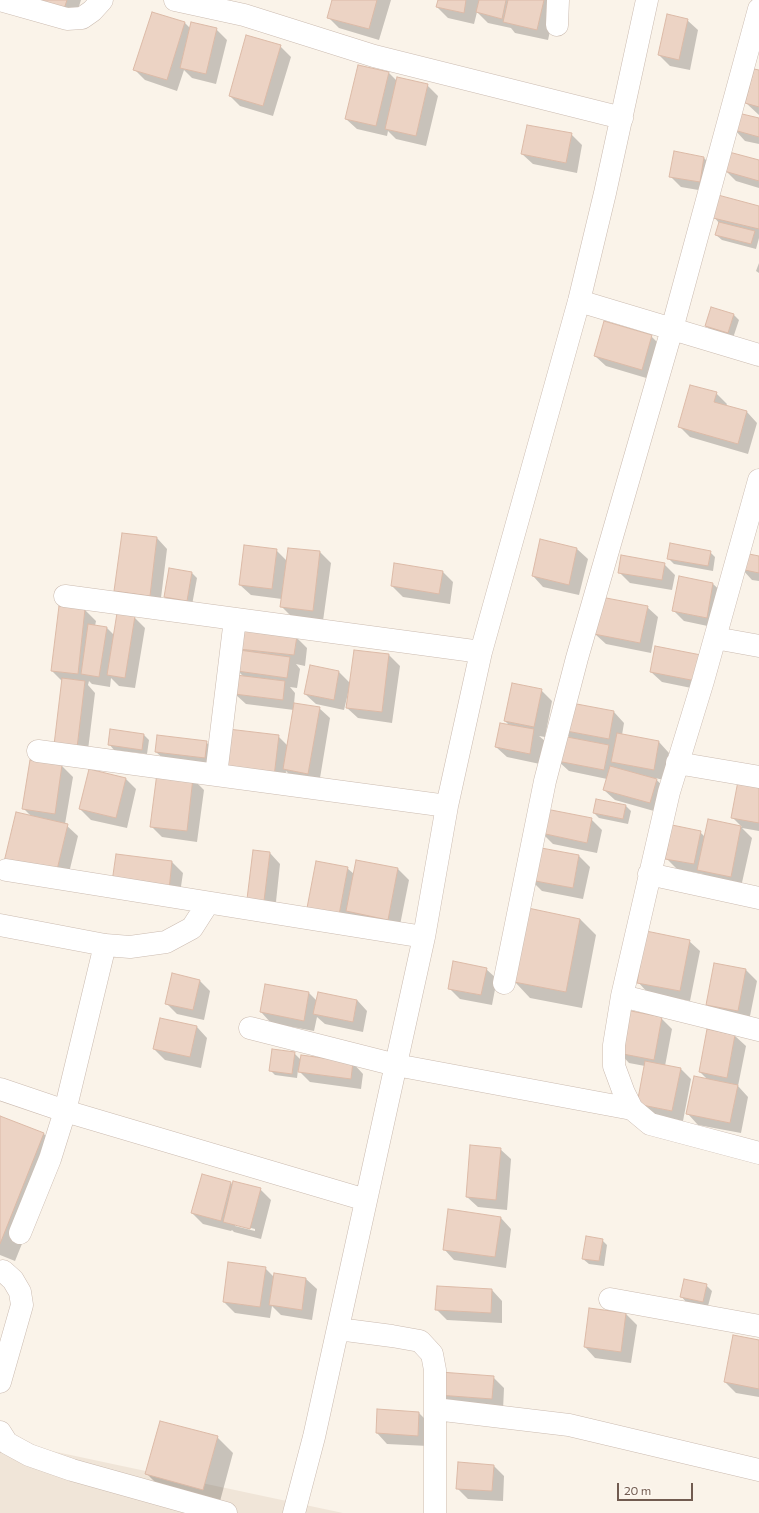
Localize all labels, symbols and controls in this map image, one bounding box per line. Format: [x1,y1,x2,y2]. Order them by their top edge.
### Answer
scale bar [619,1475,695,1501]
text: 20 m [624,1483,651,1497]

